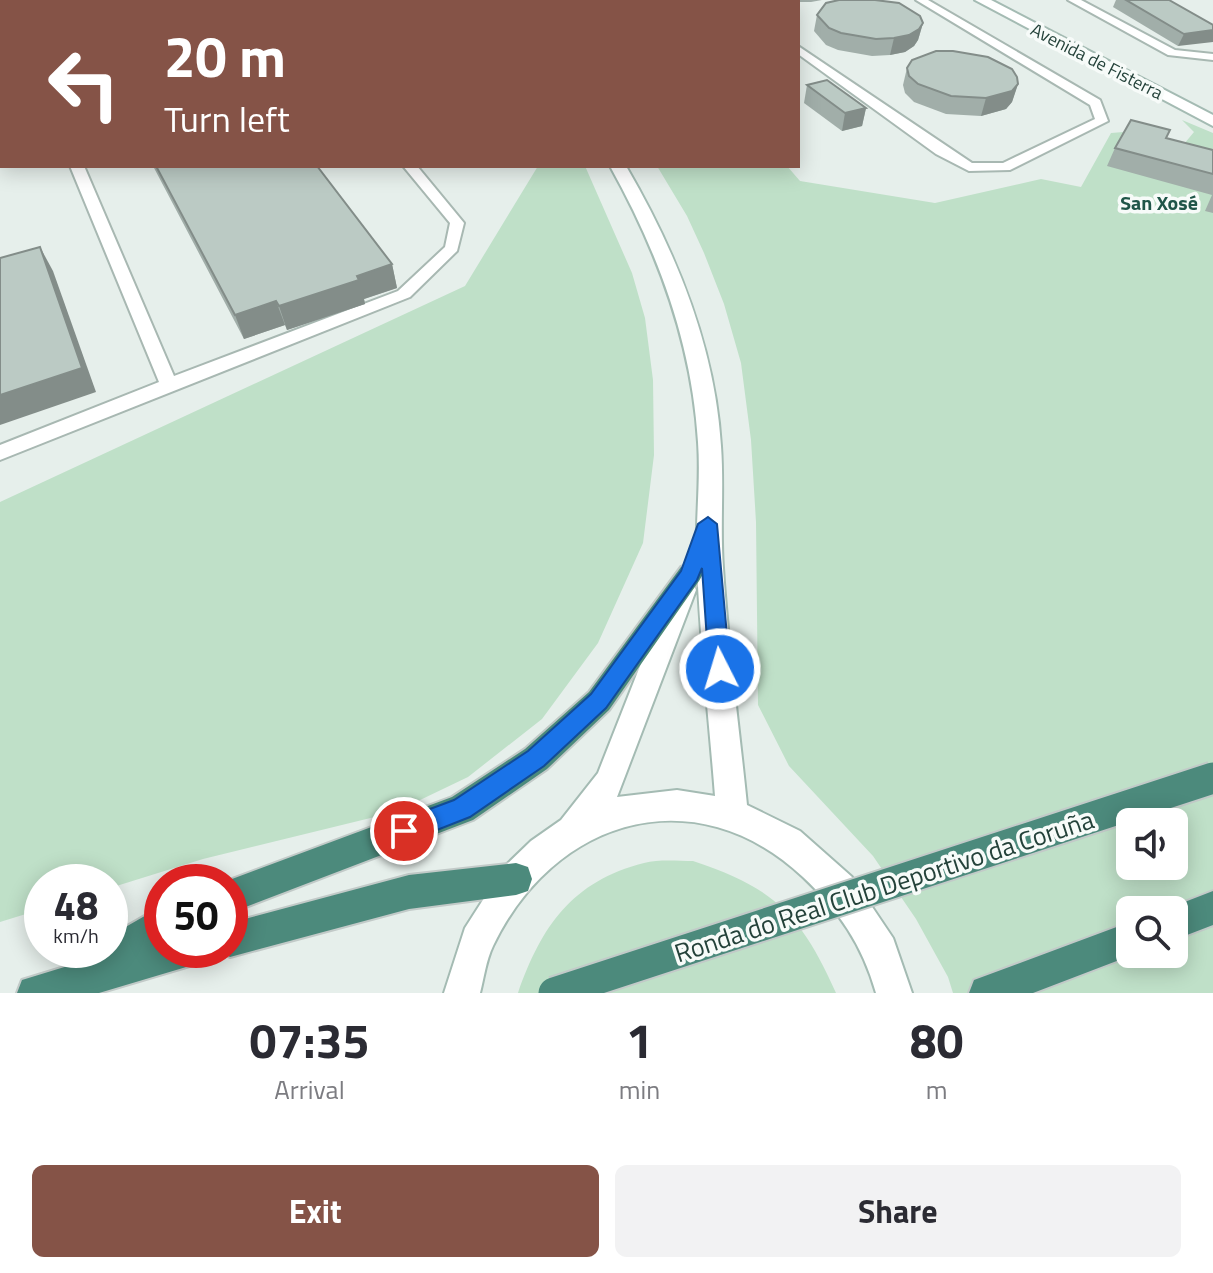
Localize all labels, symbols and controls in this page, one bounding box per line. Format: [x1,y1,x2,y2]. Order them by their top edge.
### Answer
text: 20 m [164,14,286,99]
street label: Avenida de Fisterra [1026,16,1168,106]
icon: left [32,32,136,136]
text: Turn left [164,91,290,146]
district label: San Xosé [1120,187,1198,218]
position arrow [678,627,762,711]
pin [370,797,438,865]
street label: Ronda do Real Club Deportivo da Coruña [669,800,1099,972]
map controls [1116,808,1188,968]
button: sound [1116,808,1188,880]
icon: arrive [382,809,426,853]
speed limit sign: 50 [144,864,248,968]
text: 48 [54,875,98,936]
button: search [1116,896,1188,968]
text: km/h [53,920,99,951]
text: 07:35 [250,1004,369,1077]
text: 1 [626,1004,653,1077]
text: 80 [910,1004,963,1077]
text: Arrival [274,1070,345,1109]
text: min [619,1070,660,1109]
text: m [926,1070,947,1109]
button: Exit [32,1165,599,1257]
button: Share [615,1165,1181,1257]

